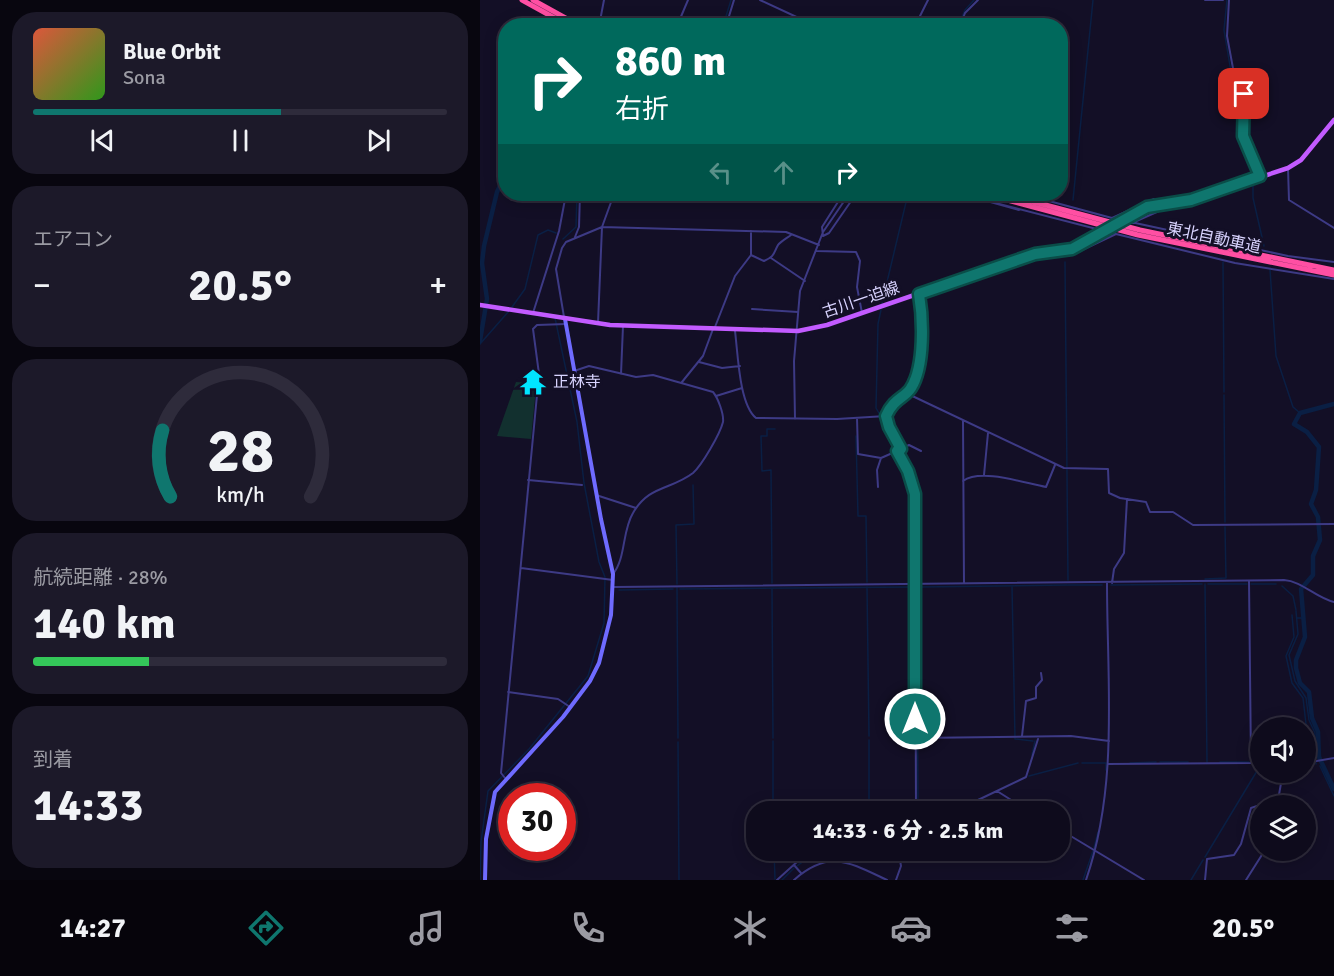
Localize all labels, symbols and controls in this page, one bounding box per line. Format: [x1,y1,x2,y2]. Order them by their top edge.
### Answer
text: 860 m [615,36,726,87]
text: Blue Orbit [123,38,221,65]
icon: right [516,42,594,120]
text: Sona [123,65,166,90]
pin [1218,68,1269,119]
icon: arrive [1227,77,1260,110]
text: 右折 [615,93,669,126]
icon: previous [86,124,119,157]
icon: pause [224,124,257,157]
icon: next [362,124,395,157]
icon: left [704,156,737,189]
icon: ahead [767,156,800,189]
icon: right [830,156,863,189]
street label: 東北自動車道 [1165,218,1263,258]
text: エアコン [33,227,113,252]
text: 20.5° [188,258,292,313]
text: − [33,265,51,306]
text: + [429,265,447,306]
street label: 古川一迫線 [820,278,902,322]
temple icon: 正林寺 [518,367,548,397]
place label: 正林寺 [553,372,601,392]
text: 28 [206,412,274,489]
text: km/h [216,482,264,508]
text: 航続距離 · 28% [33,565,168,590]
text: 140 km [33,596,176,651]
position arrow [883,687,947,751]
map controls [1250,717,1316,861]
button: sound [1250,717,1316,783]
text: 到着 [33,747,73,772]
text: 14:33 [33,778,143,833]
speed limit sign: 30 [498,783,576,861]
button: layers [1250,795,1316,861]
text: 14:33 · 6 分 · 2.5 km [813,817,1003,844]
icon: directions [245,907,287,949]
icon: music [406,907,448,949]
icon: phone [567,907,609,949]
icon: climate [729,907,771,949]
icon: car [890,907,932,949]
icon: filters [1051,907,1093,949]
text: 14:27 [60,912,126,945]
text: 20.5° [1212,912,1274,945]

